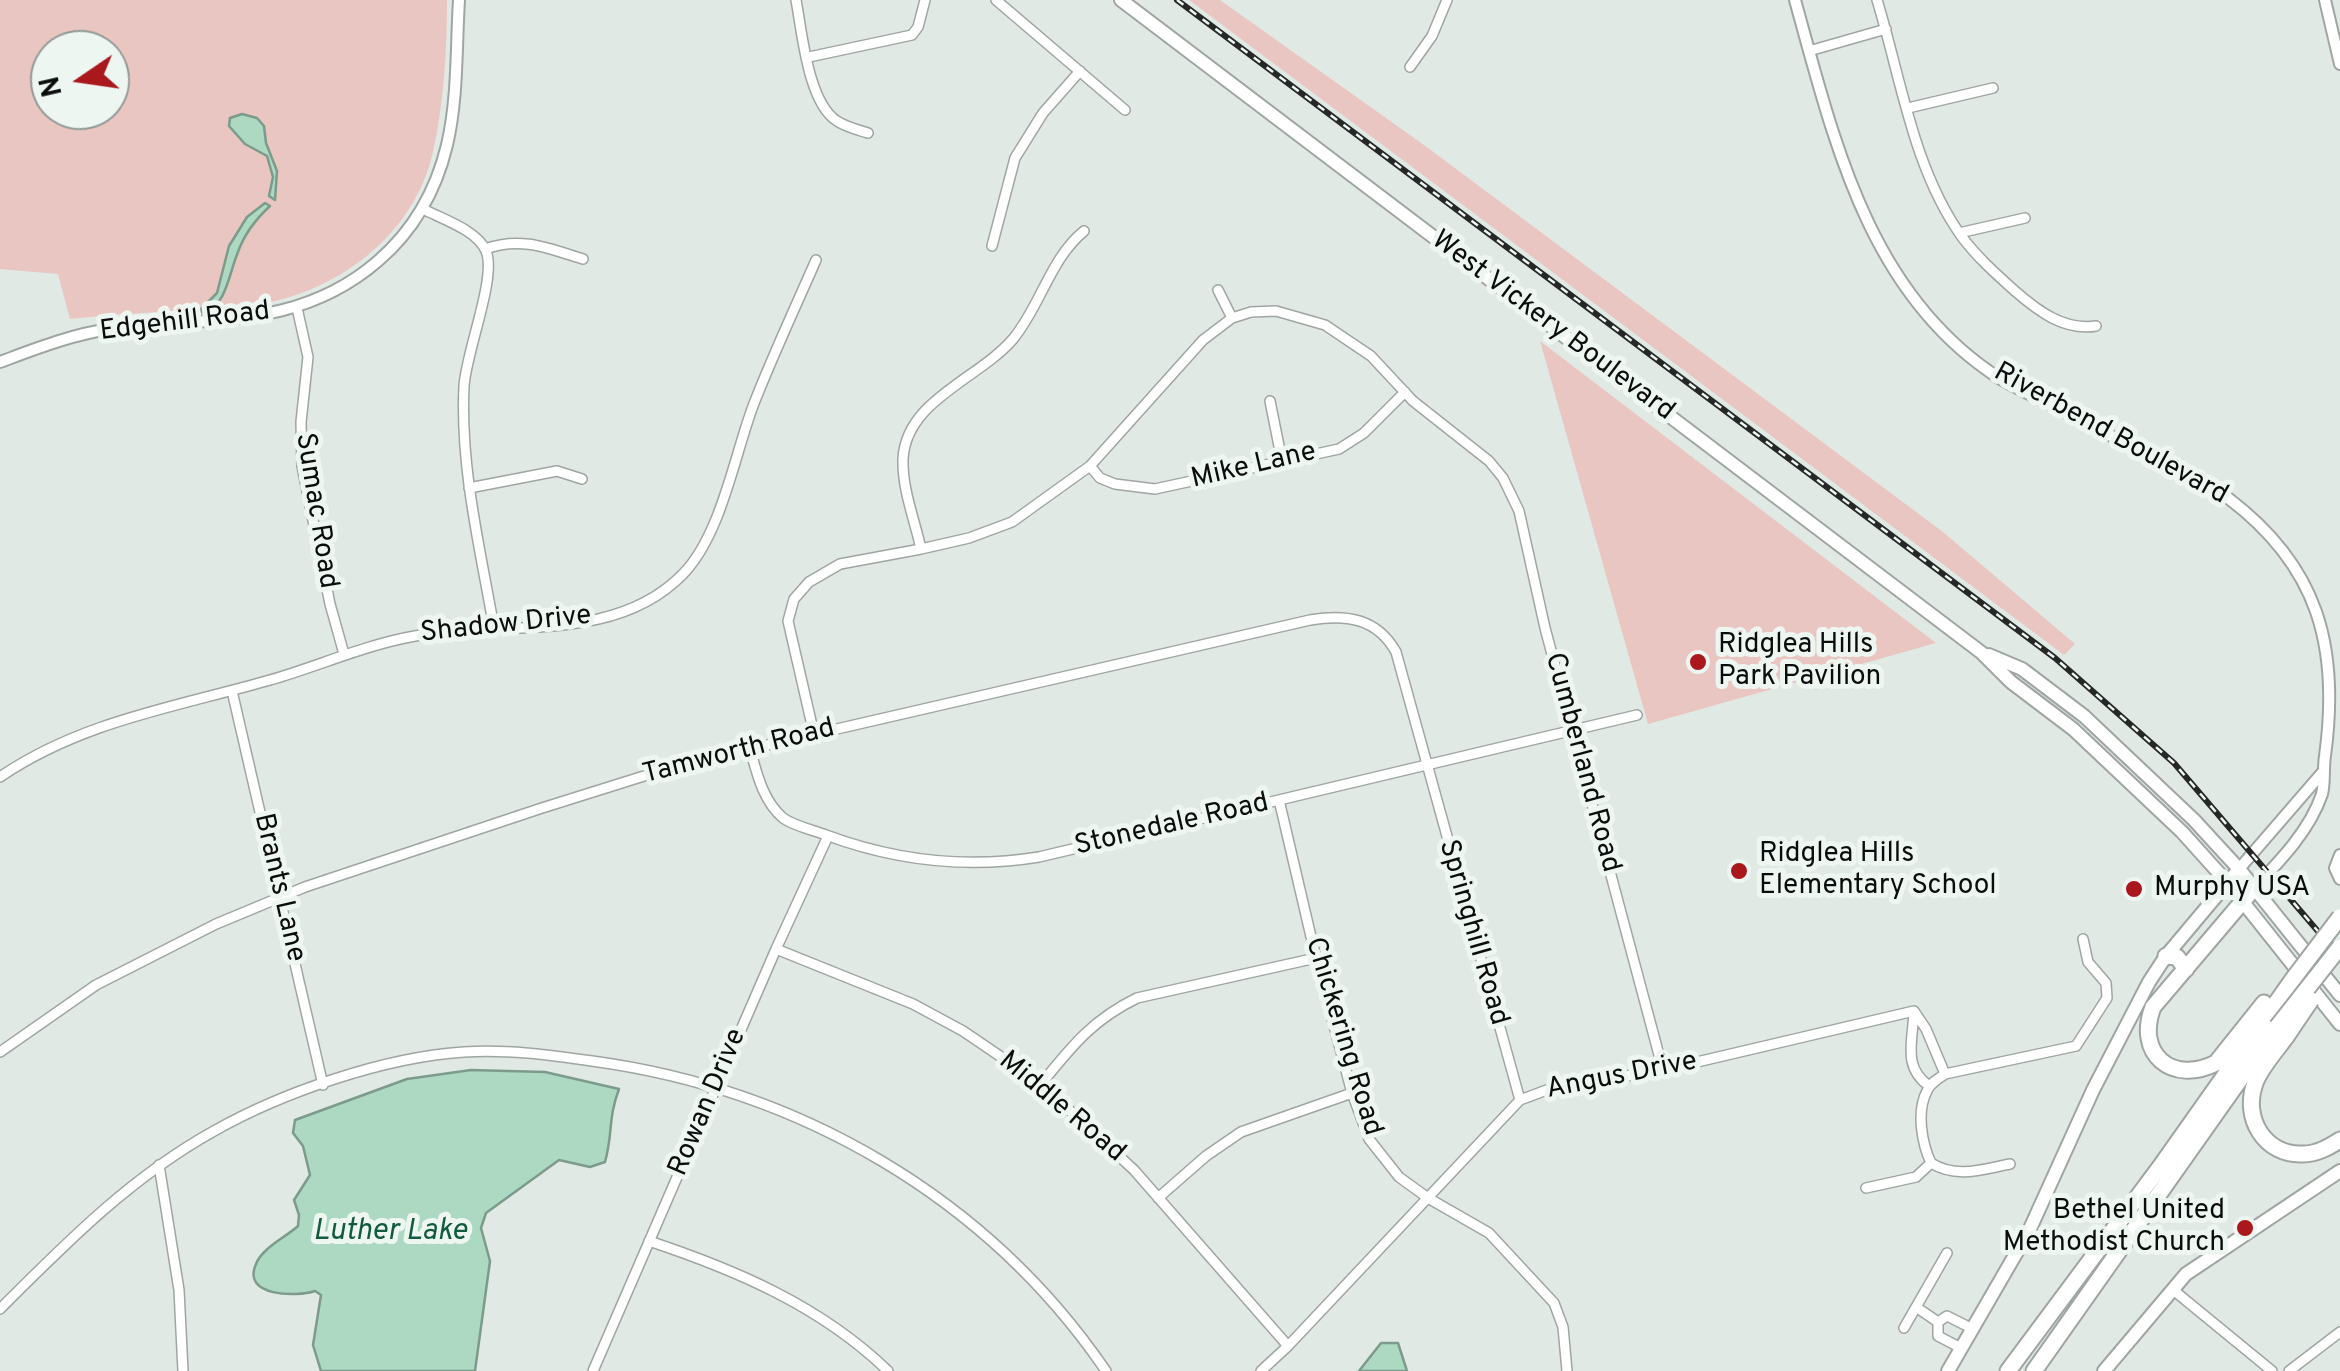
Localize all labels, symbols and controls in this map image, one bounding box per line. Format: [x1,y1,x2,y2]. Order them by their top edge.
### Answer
north arrow [30,30,130,130]
text: N [33,72,73,100]
street label: West Vickery Boulevard [1424,225,1680,429]
street label: Edgehill Road [98,296,272,350]
street label: Riverbend Boulevard [1987,357,2233,513]
street label: Sumac Road [286,431,344,591]
street label: Mike Lane [1188,436,1320,498]
street label: Shadow Drive [419,600,593,652]
place label: Ridglea Hills Park Pavilion [1718,629,1881,695]
street label: Cumberland Road [1536,650,1626,876]
marker: Ridglea Hills Park Pavilion [1687,651,1709,673]
street label: Tamworth Road [639,713,839,793]
street label: Stonedale Road [1072,787,1272,865]
street label: Brants Lane [245,811,311,965]
street label: Springhill Road [1429,836,1515,1030]
place label: Ridglea Hills Elementary School [1759,838,1997,904]
marker: Ridglea Hills Elementary School [1728,860,1750,882]
place label: Murphy USA [2154,872,2310,906]
marker: Murphy USA [2123,878,2145,900]
street label: Chickering Road [1296,934,1388,1140]
street label: Rowan Drive [663,1024,755,1182]
street label: Middle Road [991,1045,1131,1171]
street label: Angus Drive [1544,1046,1700,1108]
place label: Bethel United Methodist Church [2003,1195,2225,1261]
water label: Luther Lake [313,1215,467,1251]
marker: Bethel United Methodist Church [2234,1217,2256,1239]

